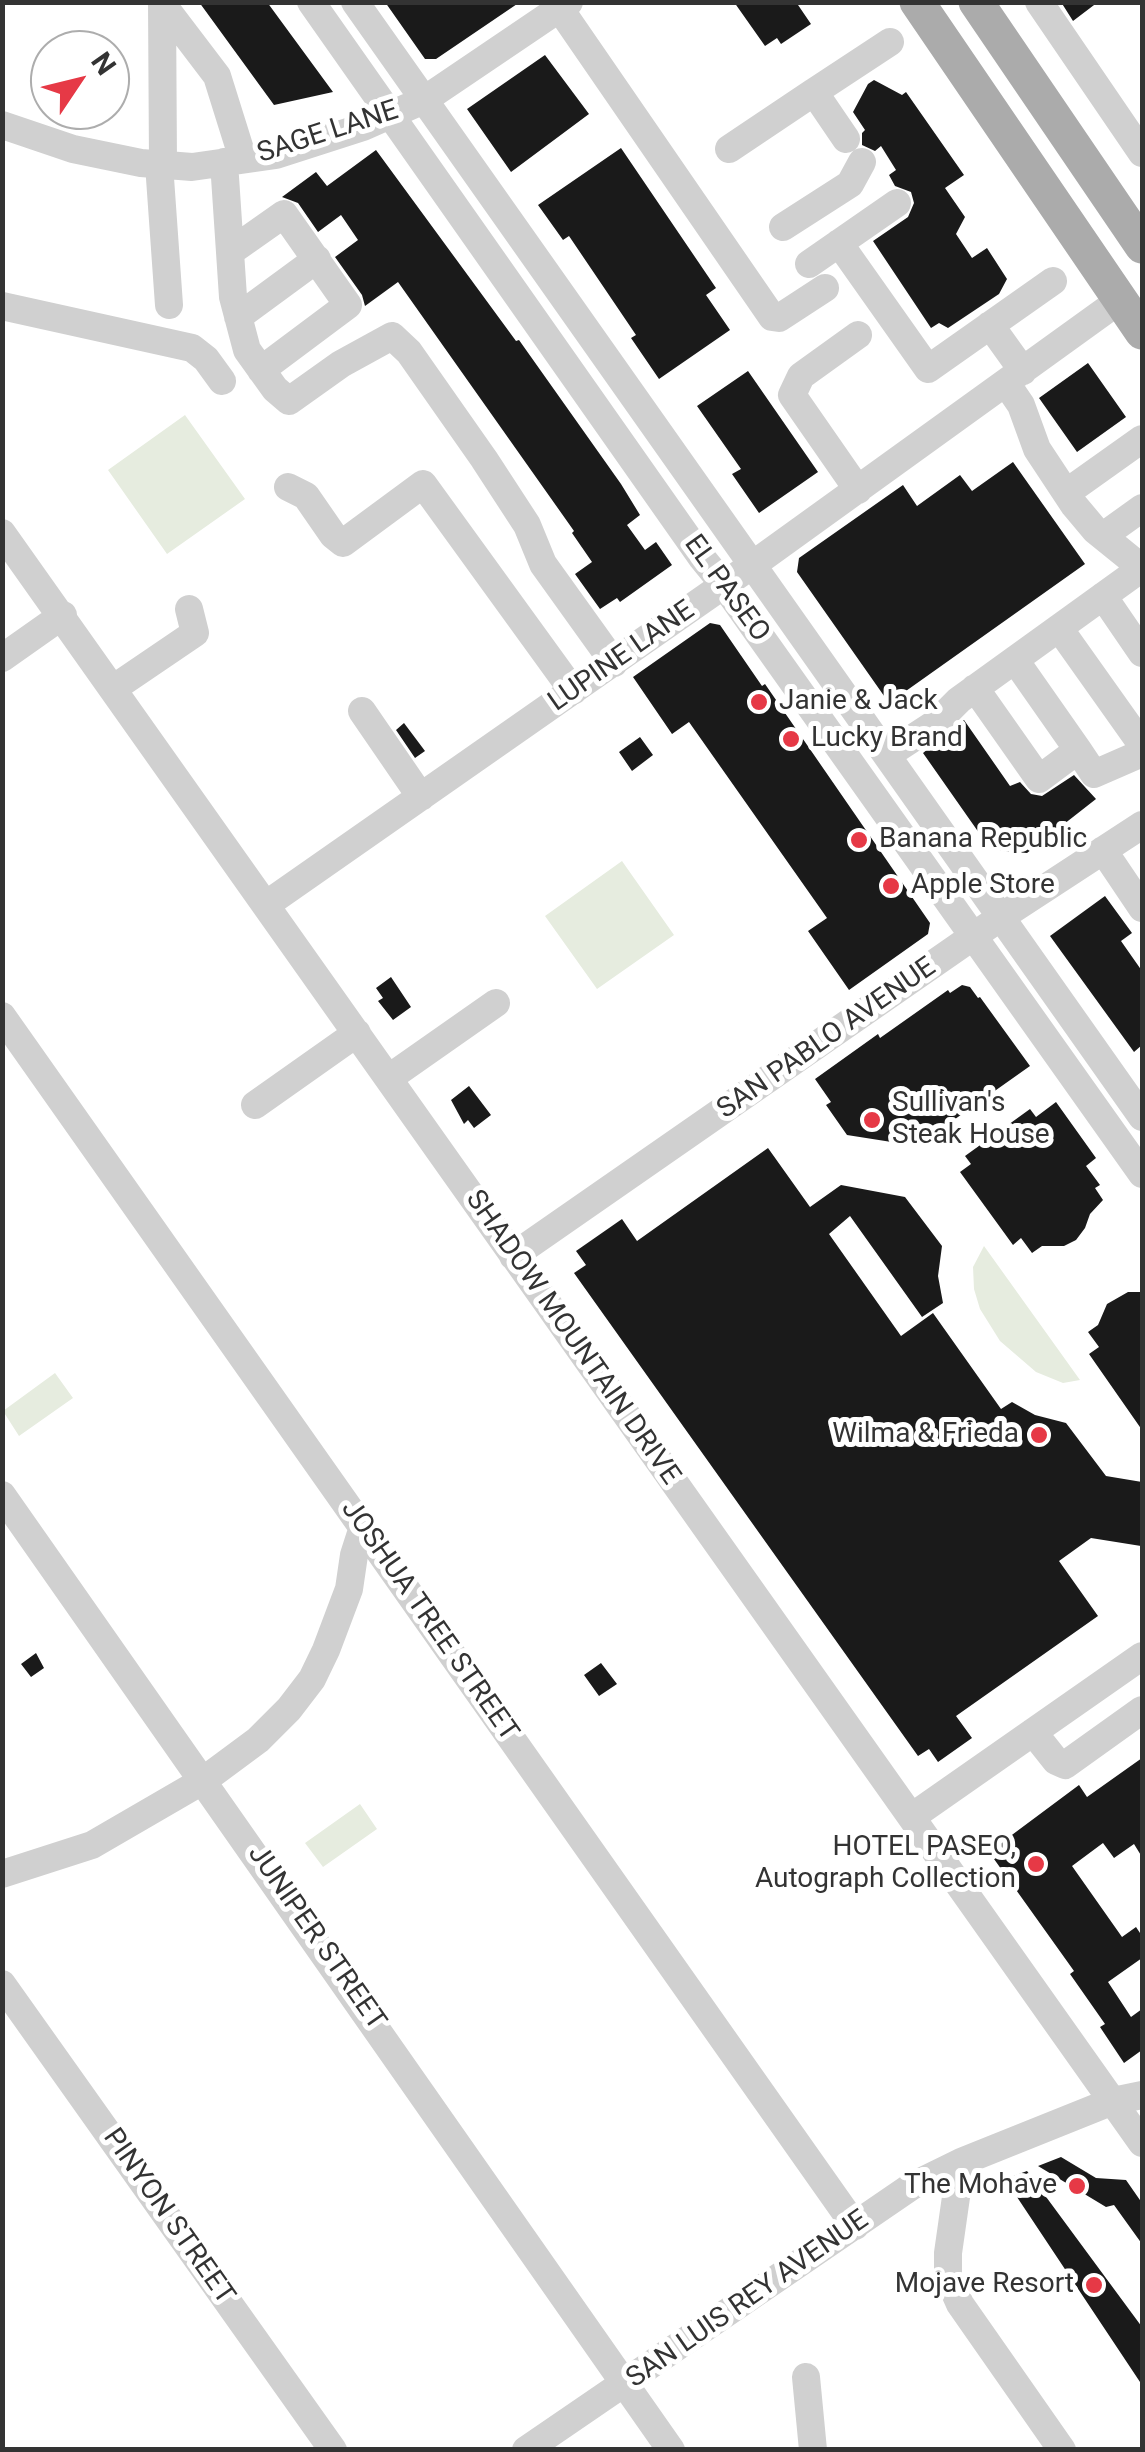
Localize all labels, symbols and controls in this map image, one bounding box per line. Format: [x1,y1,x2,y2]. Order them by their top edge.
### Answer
north arrow [30,30,130,130]
text: N [84,46,123,81]
street label: SAGE LANE [253,94,403,172]
street label: EL PASEO [676,529,776,649]
street label: LUPINE LANE [543,594,701,720]
place label: Janie & Jack [779,685,938,719]
marker: Janie & Jack [748,691,770,713]
place label: Lucky Brand [811,722,963,756]
marker: Lucky Brand [780,728,802,750]
place label: Banana Republic [879,823,1087,857]
marker: Banana Republic [848,829,870,851]
place label: Apple Store [911,869,1055,903]
marker: Apple Store [880,875,902,897]
street label: SAN PABLO AVENUE [711,951,943,1127]
place label: Sullivan's Steak House [892,1087,1050,1153]
marker: Sullivan's Steak House [861,1109,883,1131]
street label: SHADOW MOUNTAIN DRIVE [457,1184,687,1492]
place label: Wilma & Frieda [832,1418,1019,1452]
marker: Wilma & Frieda [1028,1424,1050,1446]
street label: JOSHUA TREE STREET [333,1494,525,1748]
place label: HOTEL PASEO, Autograph Collection [755,1831,1016,1897]
street label: JUNIPER STREET [240,1839,392,2037]
marker: HOTEL PASEO, Autograph Collection [1025,1853,1047,1875]
street label: PINYON STREET [95,2123,241,2311]
place label: The Mohave [904,2169,1057,2203]
marker: The Mohave [1066,2175,1088,2197]
street label: SAN LUIS REY AVENUE [621,2204,875,2396]
place label: Mojave Resort [895,2268,1074,2302]
marker: Mojave Resort [1083,2274,1105,2296]

